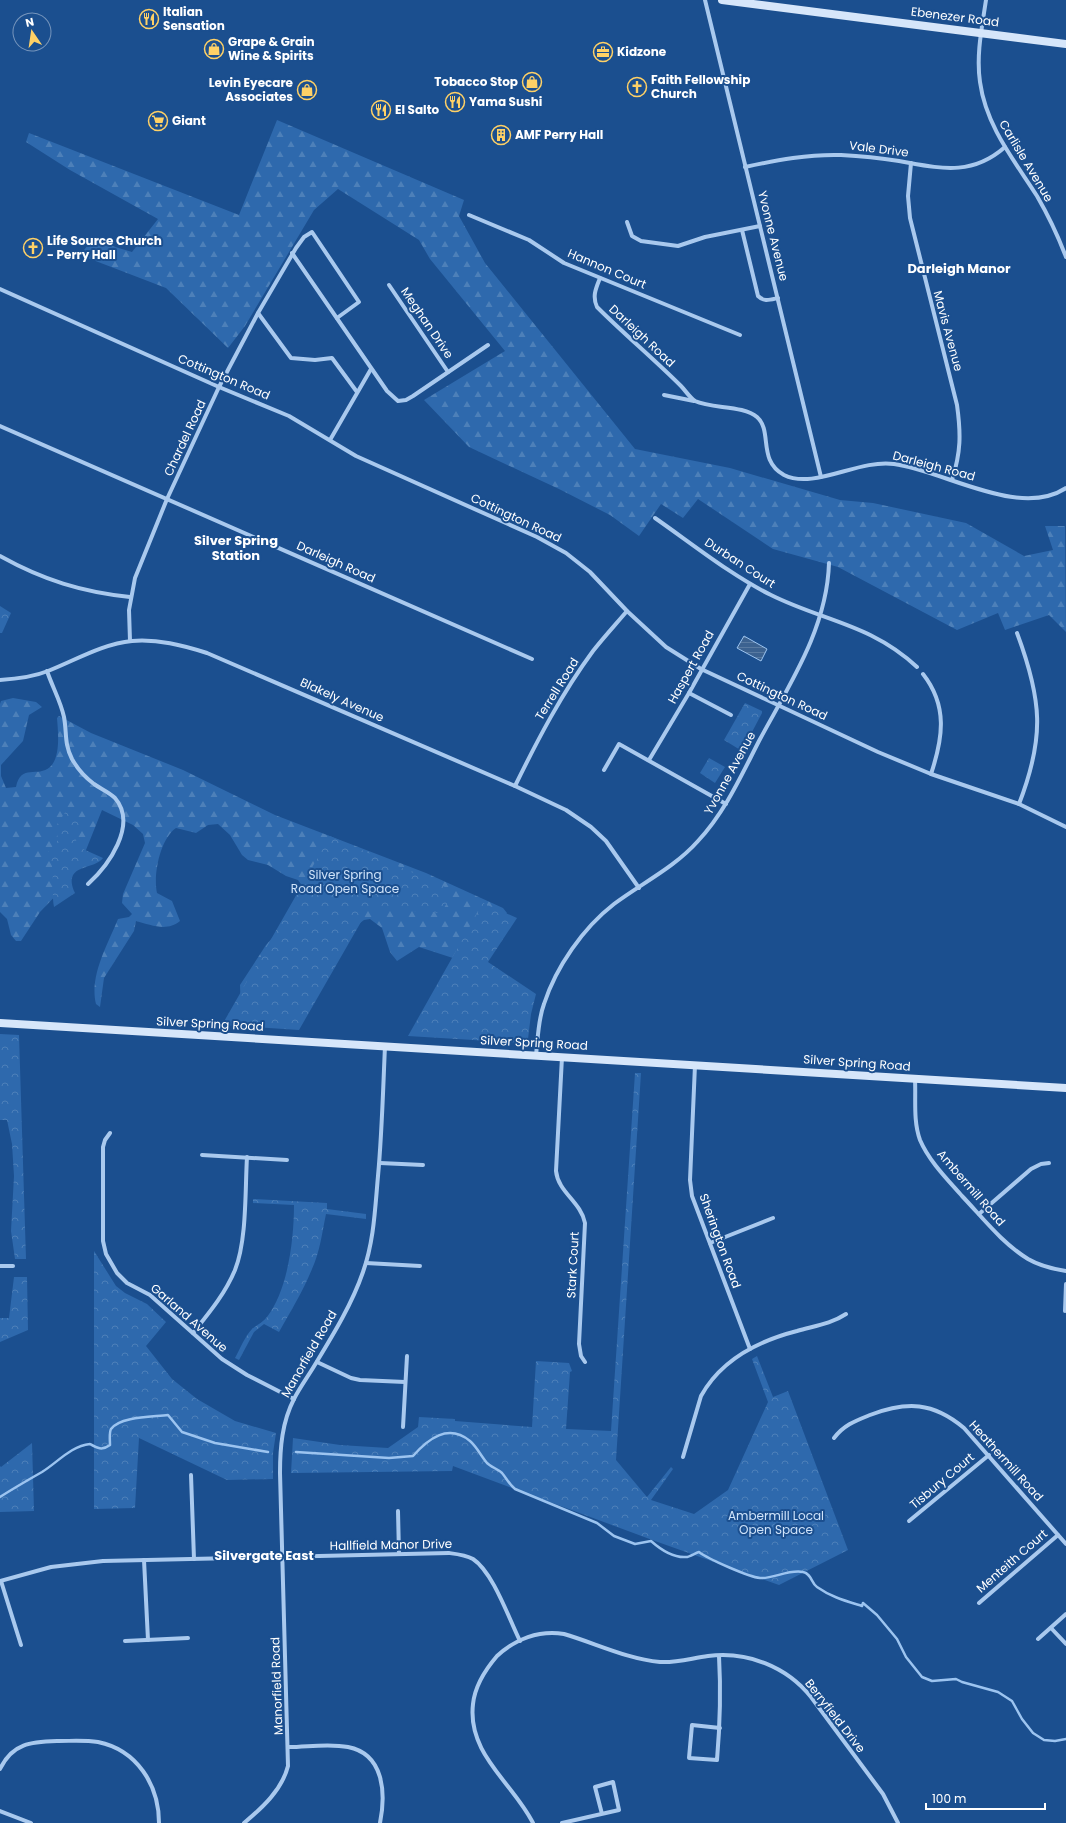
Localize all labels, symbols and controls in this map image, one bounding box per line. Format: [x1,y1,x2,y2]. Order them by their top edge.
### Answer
place label: Italian Sensation [163,3,225,34]
street label: Ebenezer Road [910,3,1000,30]
restaurant icon: Italian Sensation [138,8,160,30]
north arrow [12,12,52,52]
text: N [24,14,36,31]
place label: Grape & Grain Wine & Spirits [228,33,315,64]
shop icon: Grape & Grain Wine & Spirits [203,38,225,60]
office icon: Kidzone [592,41,614,63]
place label: Kidzone [617,43,667,60]
shop icon: Tobacco Stop [521,71,543,93]
place label: Faith Fellowship Church [651,71,750,102]
place label: Tobacco Stop [434,73,518,90]
place label: Levin Eyecare Associates [209,74,294,105]
church icon: Faith Fellowship Church [626,76,648,98]
shop icon: Levin Eyecare Associates [296,79,318,101]
restaurant icon: Yama Sushi [444,91,466,113]
place label: Yama Sushi [469,93,542,110]
restaurant icon: El Salto [370,99,392,121]
place label: El Salto [395,101,440,118]
supermarket icon: Giant [147,110,169,132]
place label: Giant [172,112,206,129]
street label: Carlisle Avenue [995,117,1058,205]
building icon: AMF Perry Hall [490,124,512,146]
place label: AMF Perry Hall [515,126,603,143]
street label: Vale Drive [848,136,910,161]
street label: Yvonne Avenue [754,189,793,283]
place label: Life Source Church - Perry Hall [47,232,162,263]
church icon: Life Source Church - Perry Hall [22,237,44,259]
street label: Hannon Court [565,244,649,293]
district label: Darleigh Manor [907,259,1011,278]
street label: Meghan Drive [397,284,458,362]
street label: Mavis Avenue [930,289,967,373]
street label: Darleigh Road [606,301,679,371]
street label: Cottington Road [176,349,273,404]
street label: Chardel Road [159,397,210,479]
street label: Darleigh Road [891,446,977,485]
street label: Cottington Road [468,489,564,546]
district label: Silver Spring Station [194,531,278,565]
street label: Durban Court [702,533,779,592]
street label: Darleigh Road [294,537,378,587]
street label: Haspert Road [663,627,718,707]
street label: Terrell Road [531,654,583,723]
street label: Cottington Road [734,667,830,724]
street label: Blakely Avenue [298,673,387,726]
street label: Yvonne Avenue [700,728,759,817]
park label: Silver Spring Road Open Space [291,866,399,897]
street label: Silver Spring Road [156,1012,264,1035]
street label: Silver Spring Road [480,1031,588,1054]
street label: Silver Spring Road [803,1050,911,1075]
street label: Ambermill Road [933,1146,1009,1230]
street label: Sherington Road [695,1191,745,1291]
street label: Stark Court [562,1231,583,1299]
street label: Garland Avenue [147,1279,232,1356]
street label: Manorfield Road [277,1307,340,1400]
street label: Heathermill Road [965,1417,1047,1505]
street label: Tisbury Court [906,1449,978,1513]
park label: Ambermill Local Open Space [728,1507,824,1538]
street label: Menteith Court [973,1525,1051,1596]
street label: Hallfield Manor Drive [330,1535,452,1554]
district label: Silvergate East [214,1546,314,1565]
street label: Manorfield Road [266,1637,287,1735]
street label: Berryfield Drive [801,1675,870,1756]
scale bar [926,1785,1045,1811]
text: 100 m [932,1790,966,1807]

